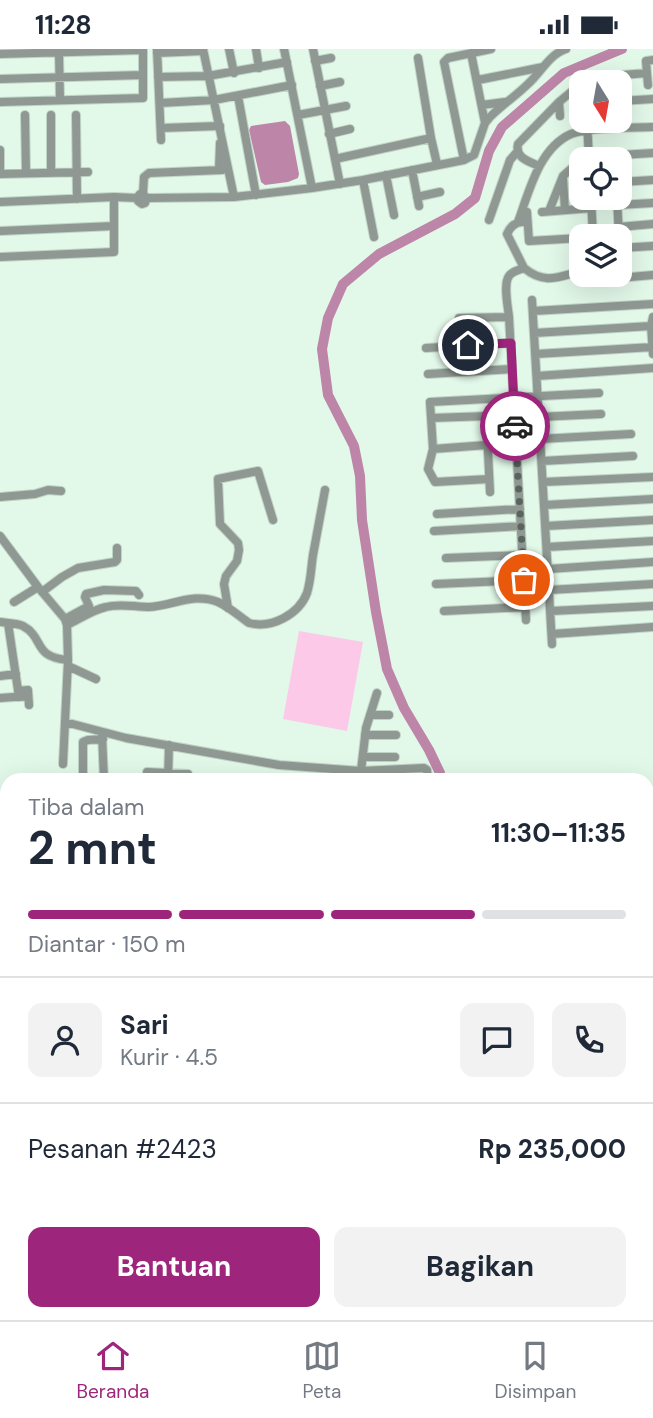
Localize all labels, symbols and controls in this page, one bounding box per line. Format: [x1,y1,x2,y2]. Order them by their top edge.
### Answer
text: 11:28 [35,8,92,42]
north arrow [569,70,632,133]
map controls [569,70,632,287]
button: locate [569,147,632,210]
button: layers [569,224,632,287]
pin [438,315,498,375]
icon: home [449,326,487,364]
courier [480,391,550,461]
icon: car [496,407,534,445]
pin [494,550,554,610]
icon: bag [505,561,543,599]
text: Tiba dalam [28,792,145,822]
text: 11:30–11:35 [491,816,626,850]
text: 2 mnt [28,818,157,878]
text: Diantar · 150 m [28,929,185,959]
button: person [28,1003,102,1077]
button: chat [460,1003,534,1077]
button: phone [552,1003,626,1077]
text: Sari [120,1008,169,1042]
text: Kurir · 4.5 [120,1042,218,1072]
text: Pesanan #2423 [28,1132,217,1166]
text: Rp 235,000 [478,1132,626,1166]
button: Bantuan [28,1227,320,1307]
button: Bagikan [334,1227,626,1307]
tab: Beranda [77,1337,149,1404]
tab: Peta [303,1337,341,1404]
tab: Disimpan [495,1337,576,1404]

